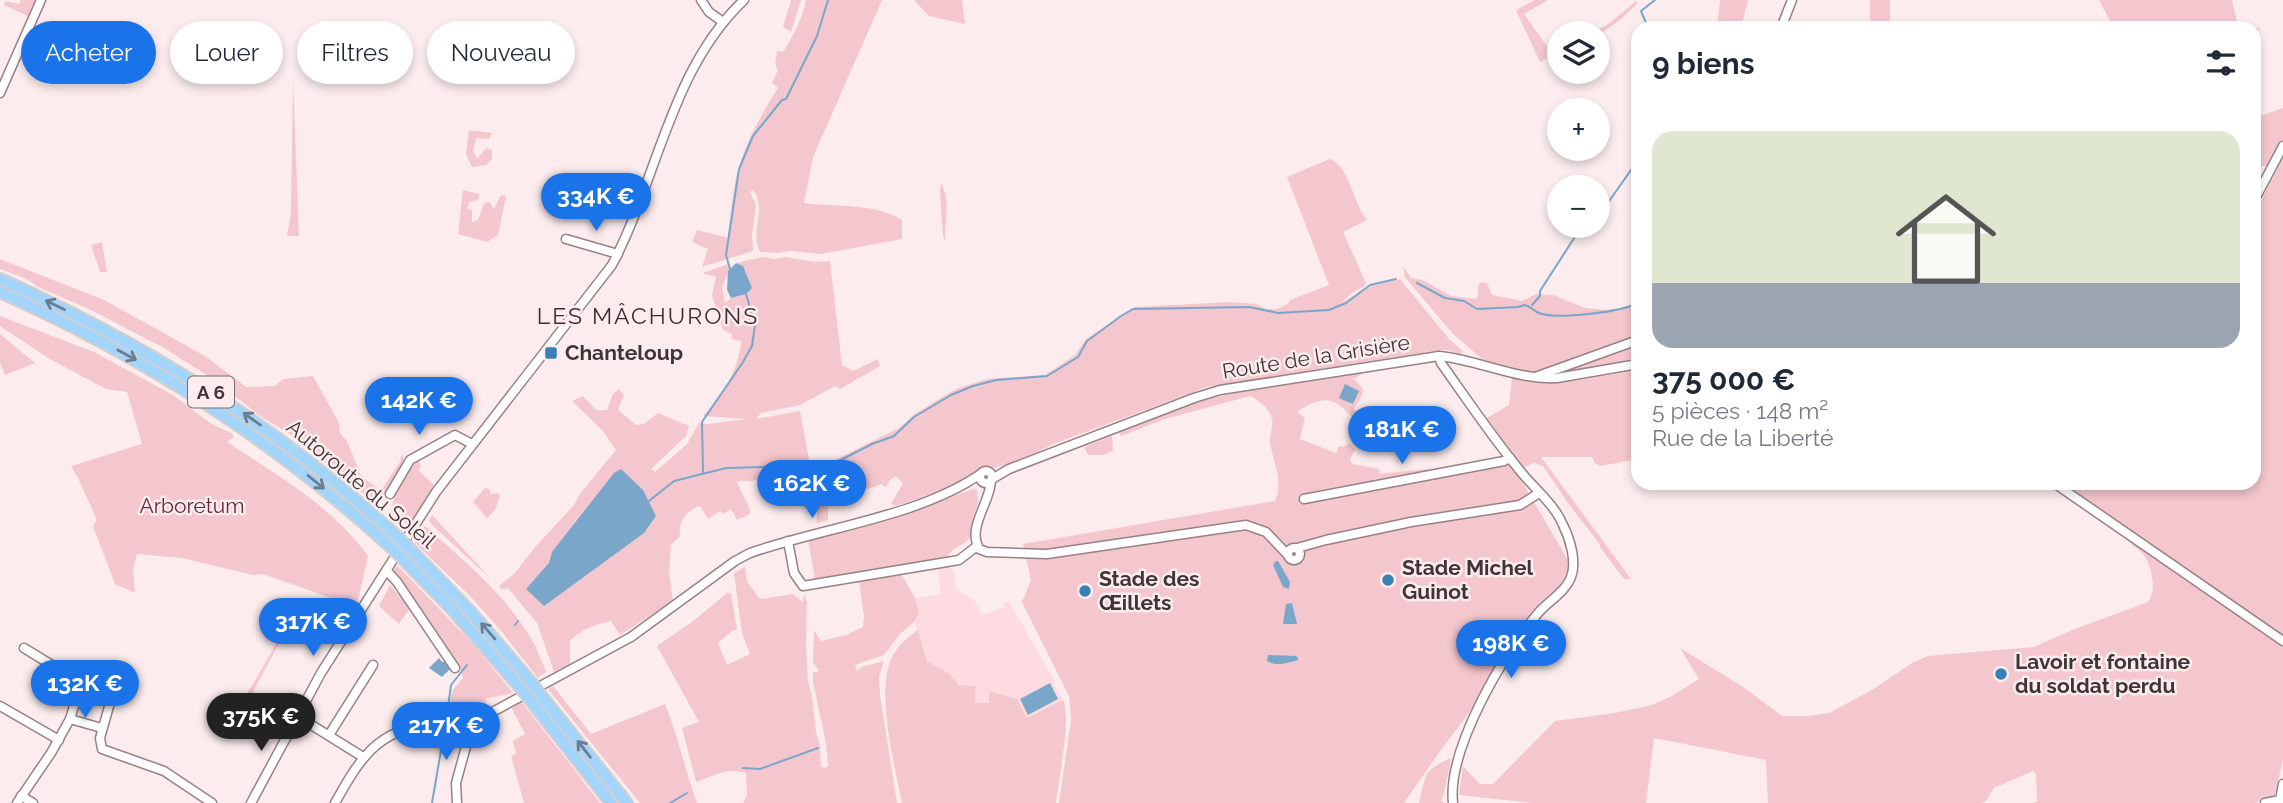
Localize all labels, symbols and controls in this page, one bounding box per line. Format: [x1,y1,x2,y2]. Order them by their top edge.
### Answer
chip: Acheter [21,21,156,84]
chip: Louer [170,21,283,84]
chip: Filtres [297,21,413,84]
chip: Nouveau [427,21,575,84]
map controls [1547,21,1610,238]
button: layers [1547,21,1610,84]
icon: filters [2202,44,2240,82]
text: 9 biens [1652,46,1754,81]
button: + [1547,98,1610,161]
pin: 334K € [539,174,653,233]
button: − [1547,175,1610,238]
icon: home [1883,176,2009,302]
text: 334K € [557,182,635,209]
one-way arrow [45,298,66,311]
district label: LES MÂCHURONS [537,302,759,329]
street label: Route de la Grisière [1220,329,1411,384]
place label: Chanteloup [565,340,683,365]
marker: Chanteloup [543,345,559,361]
one-way arrow [116,348,136,362]
text: 375 000 € [1652,362,1795,397]
road number: A 6 [188,376,234,408]
pin: 142K € [362,378,476,437]
text: 142K € [381,386,457,413]
text: 5 pièces · 148 m² [1652,397,1828,424]
pin: 181K € [1345,406,1459,466]
one-way arrow [243,412,262,426]
street label: Autoroute du Soleil [282,414,441,553]
text: 181K € [1364,415,1440,442]
text: Rue de la Liberté [1652,424,1833,451]
pin: 162K € [755,461,869,520]
text: 162K € [773,469,851,496]
one-way arrow [306,474,324,489]
park label: Arboretum [139,493,245,518]
place label: Stade Michel Guinot [1402,555,1534,604]
place label: Stade des Œillets [1099,566,1199,615]
marker: Stade Michel Guinot [1380,572,1396,588]
marker: Stade des Œillets [1077,583,1093,599]
pin: 317K € [256,598,370,658]
text: 317K € [275,607,351,634]
pin: 198K € [1454,620,1568,680]
one-way arrow [480,623,496,641]
text: 198K € [1472,629,1550,656]
place label: Lavoir et fontaine du soldat perdu [2015,649,2191,698]
pin: 132K € [28,660,142,720]
marker: Lavoir et fontaine du soldat perdu [1993,666,2009,682]
text: 132K € [47,669,123,696]
pin: 375K € [204,694,318,753]
text: 375K € [222,702,300,729]
pin: 217K € [389,702,503,762]
text: 217K € [408,711,484,738]
one-way arrow [577,741,592,759]

